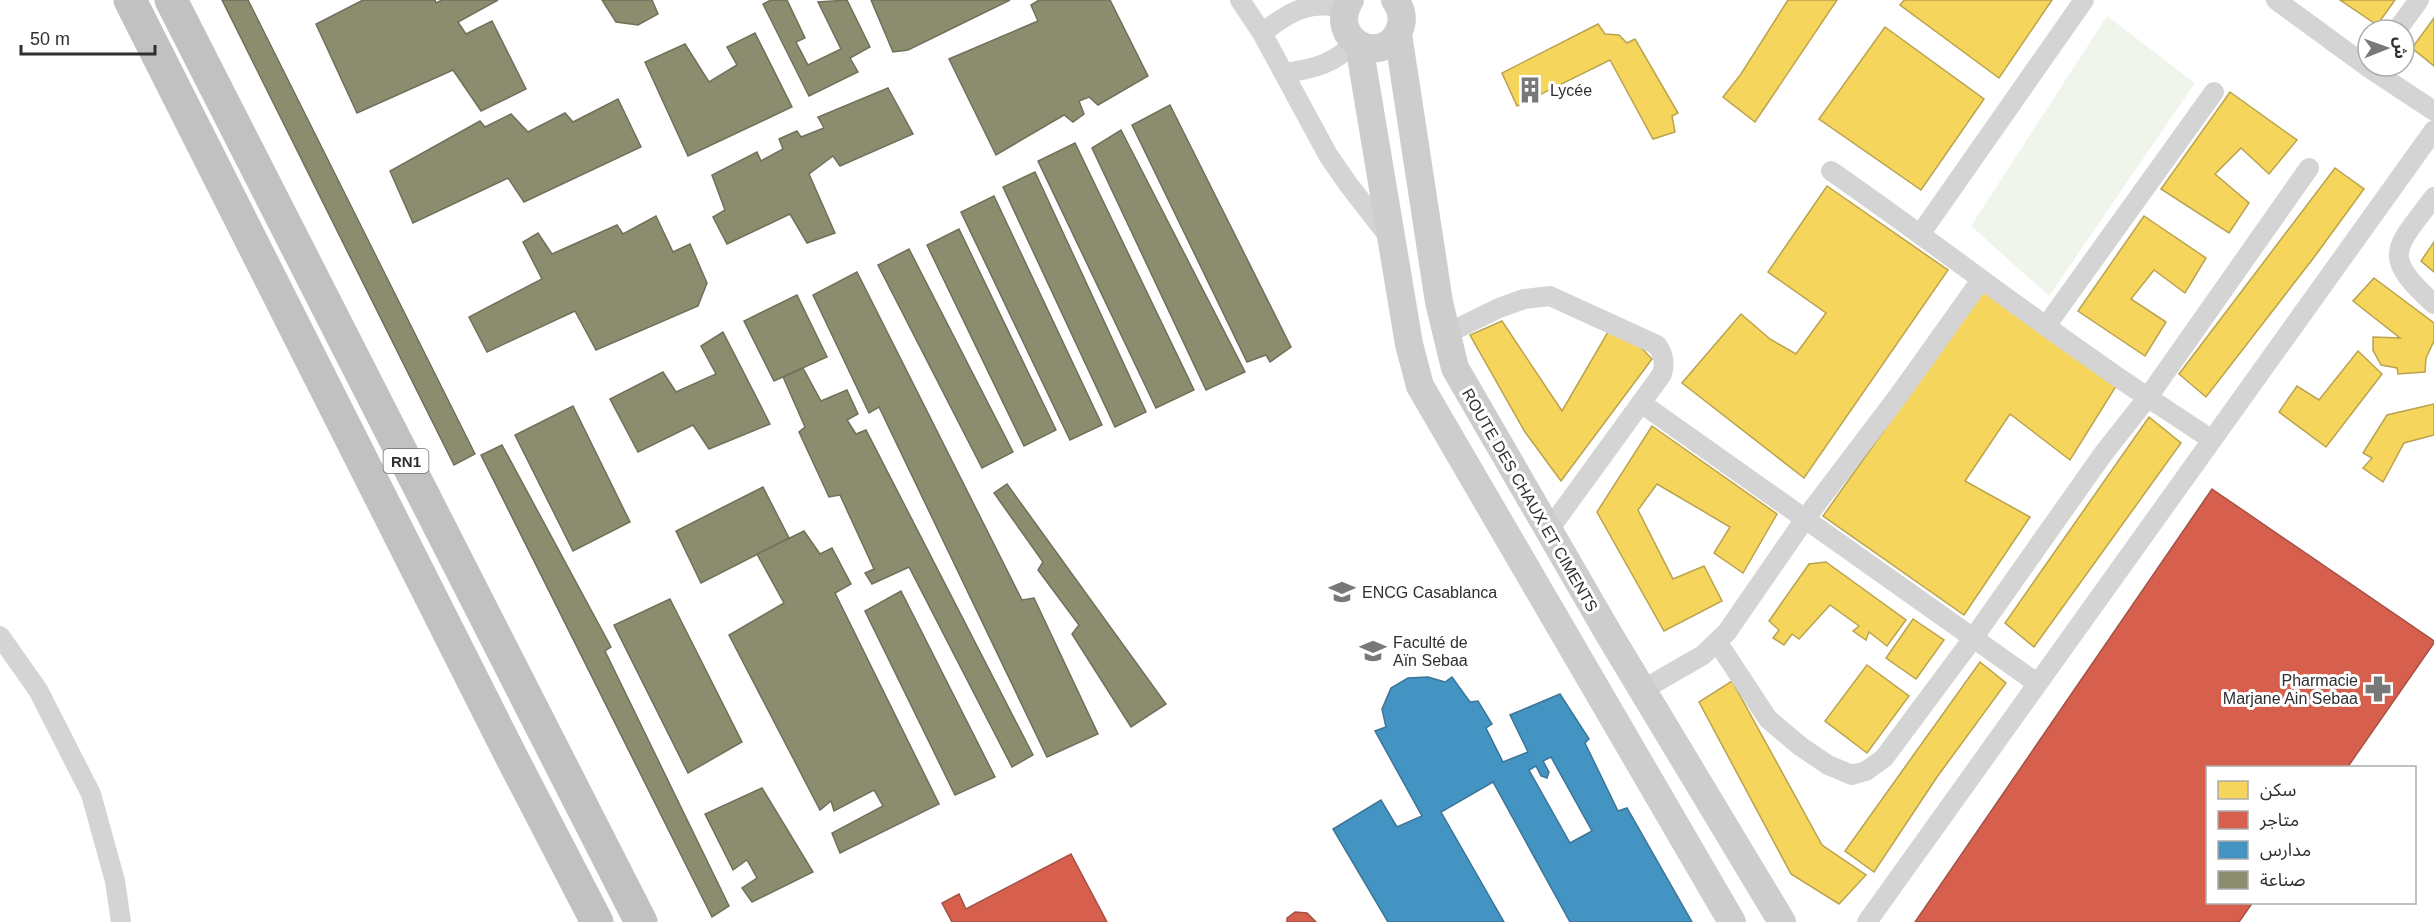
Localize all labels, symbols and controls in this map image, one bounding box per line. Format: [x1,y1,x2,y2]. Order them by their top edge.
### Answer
scale bar [21,18,154,56]
north arrow [2356,18,2416,78]
text: 50 m [30,29,70,49]
text: ش [2391,37,2409,59]
building icon: Lycée [1515,75,1545,105]
place label: Lycée [1550,82,1592,99]
street label: ROUTE DES CHAUX ET CIMENTS [1459,385,1601,615]
road number: RN1 [384,449,428,473]
school or university icon: ENCG Casablanca [1327,577,1357,607]
place label: ENCG Casablanca [1362,584,1497,601]
place label: Faculté de Aïn Sebaa [1393,634,1468,669]
school or university icon: Faculté de Aïn Sebaa [1358,636,1388,666]
place label: Pharmacie Marjane Ain Sebaa [2223,672,2358,707]
pharmacy icon: Pharmacie Marjane Ain Sebaa [2363,674,2393,704]
legend [2206,766,2416,904]
text: سكن [2260,780,2296,801]
text: متاجر [2259,810,2299,831]
text: مدارس [2260,840,2311,861]
text: صناعة [2260,870,2305,890]

